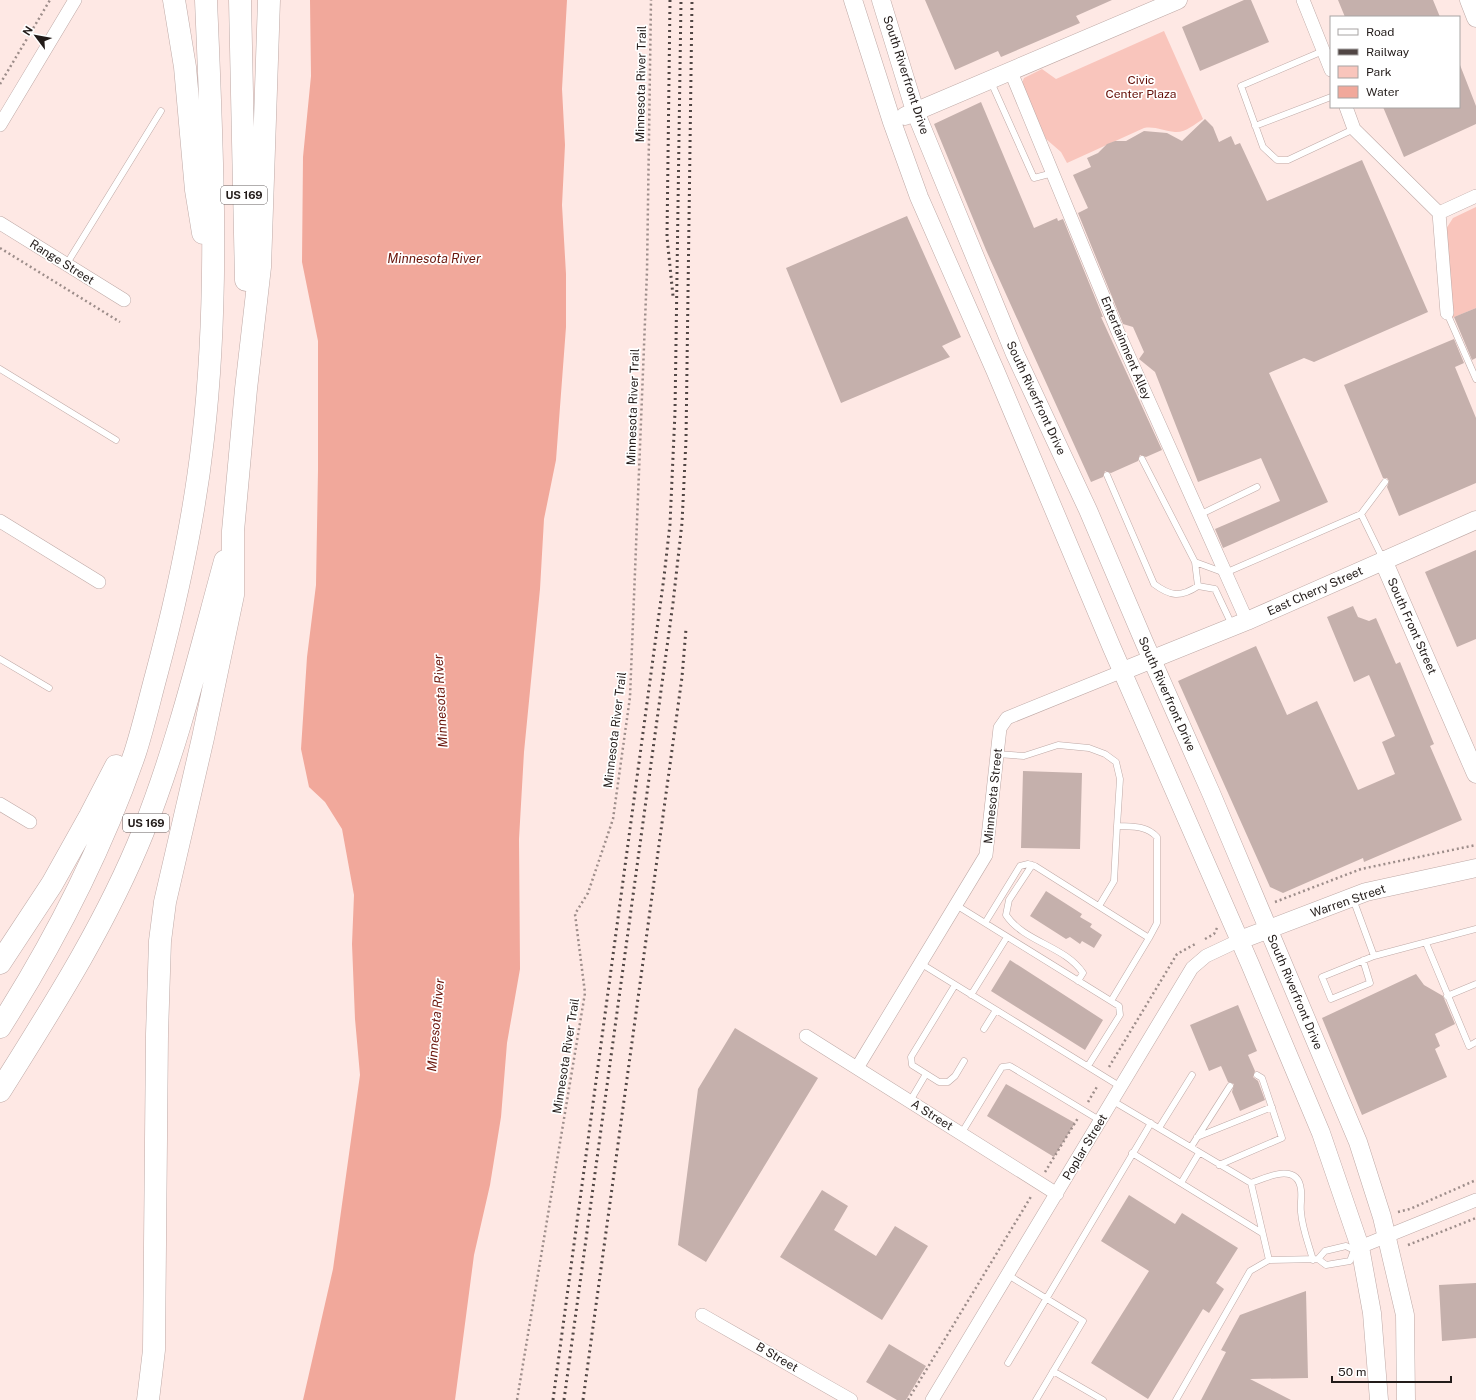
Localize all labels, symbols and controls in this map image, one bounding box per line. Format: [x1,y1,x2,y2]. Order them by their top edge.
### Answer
street label: South Riverfront Drive [880,14,932,136]
north arrow [16,16,56,56]
legend [1330,16,1460,108]
text: N [20,24,35,38]
street label: Minnesota River Trail [633,25,649,143]
text: Road [1366,25,1394,39]
text: Railway [1366,45,1410,59]
text: Park [1366,65,1392,79]
park label: Civic Center Plaza [1106,73,1176,101]
text: Water [1366,85,1400,99]
road number: US 169 [221,186,267,204]
street label: Range Street [27,237,97,288]
water label: Minnesota River [387,251,481,266]
street label: Entertainment Alley [1098,294,1154,402]
street label: South Riverfront Drive [1003,339,1069,457]
street label: Minnesota River Trail [624,348,642,466]
street label: East Cherry Street [1265,563,1365,618]
street label: South Front Street [1384,576,1440,677]
street label: South Riverfront Drive [1135,635,1199,754]
water label: Minnesota River [431,654,450,748]
street label: Minnesota River Trail [601,671,629,789]
street label: Minnesota Street [981,747,1005,845]
road number: US 169 [123,814,169,832]
street label: Warren Street [1309,881,1388,920]
street label: South Riverfront Drive [1264,932,1326,1052]
water label: Minnesota River [424,978,447,1072]
street label: Minnesota River Trail [550,997,582,1115]
street label: A Street [909,1097,956,1133]
street label: Poplar Street [1060,1111,1110,1182]
street label: B Street [754,1339,801,1375]
scale bar [1332,1358,1451,1384]
text: 50 m [1338,1365,1366,1379]

